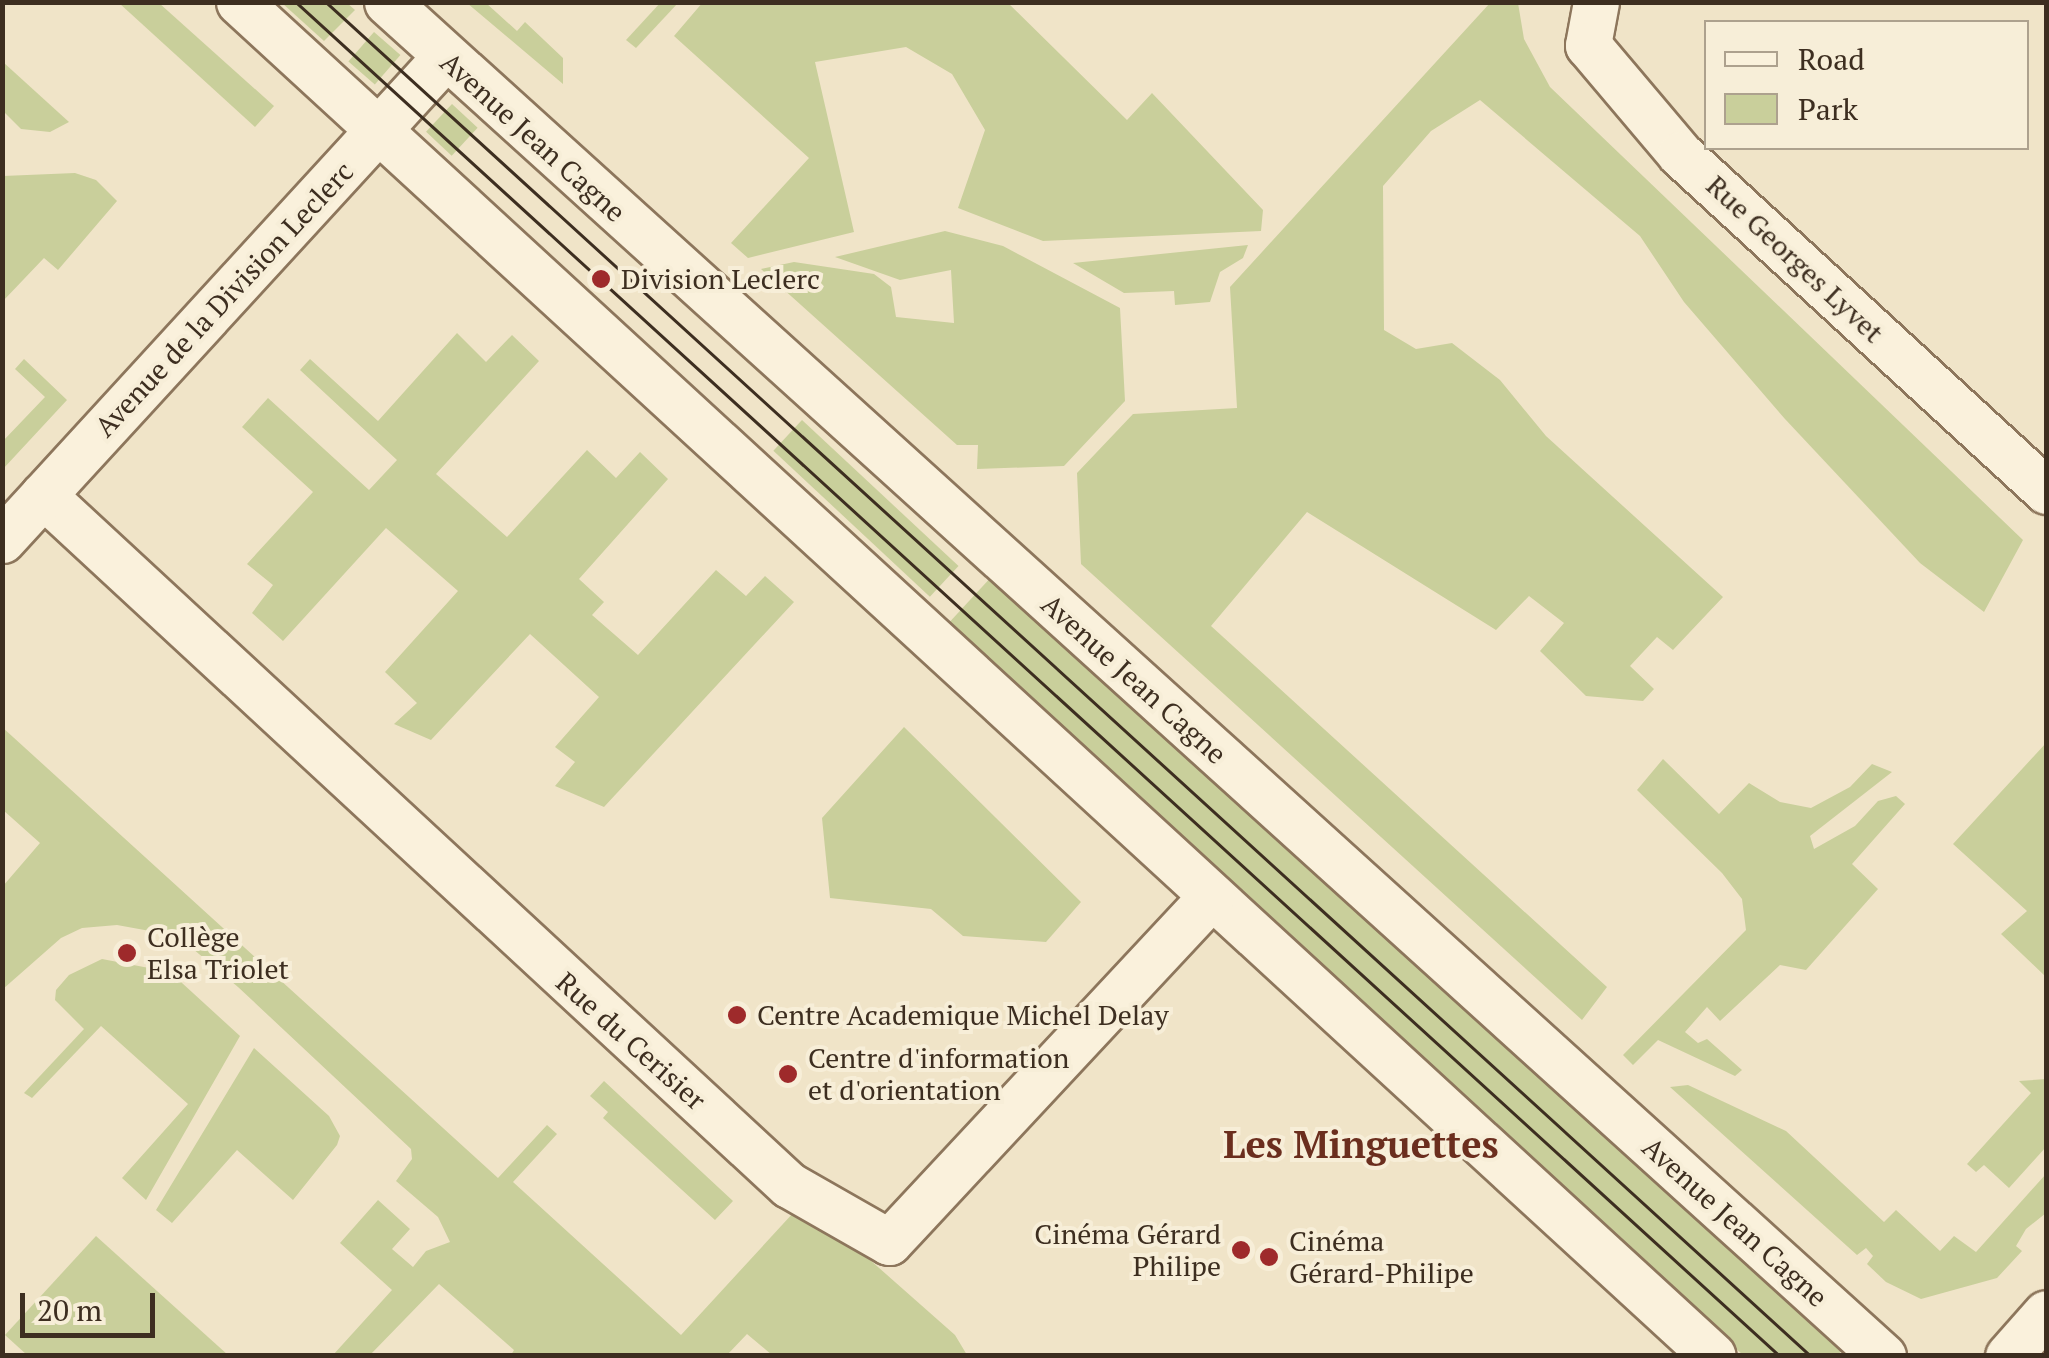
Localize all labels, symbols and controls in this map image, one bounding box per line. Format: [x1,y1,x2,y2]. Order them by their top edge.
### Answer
legend [1704,20,2029,150]
text: Road [1798,39,1865,79]
street label: Avenue Jean Cagne [434,45,632,229]
text: Park [1798,89,1858,129]
street label: Avenue de la Division Leclerc [88,155,360,443]
street label: Rue Georges Lyvet [1700,169,1890,349]
place label: Division Leclerc [621,262,820,296]
marker: Division Leclerc [590,268,612,290]
street label: Avenue Jean Cagne [1035,587,1233,771]
place label: Collège Elsa Triolet [147,920,289,986]
marker: Collège Elsa Triolet [116,942,138,964]
street label: Rue du Cerisier [549,965,713,1117]
place label: Centre Academique Michel Delay [757,998,1169,1032]
marker: Centre Academique Michel Delay [726,1004,748,1026]
place label: Centre d'information et d'orientation [808,1041,1069,1107]
marker: Centre d'information et d'orientation [777,1063,799,1085]
district label: Les Minguettes [1223,1122,1499,1168]
street label: Avenue Jean Cagne [1636,1130,1834,1314]
place label: Cinéma Gérard Philipe [1034,1217,1221,1283]
place label: Cinéma Gérard-Philipe [1289,1224,1474,1290]
marker: Cinéma Gérard Philipe [1230,1239,1252,1261]
marker: Cinéma Gérard-Philipe [1258,1246,1280,1268]
scale bar [25,1273,160,1335]
text: 20 m [37,1290,102,1330]

